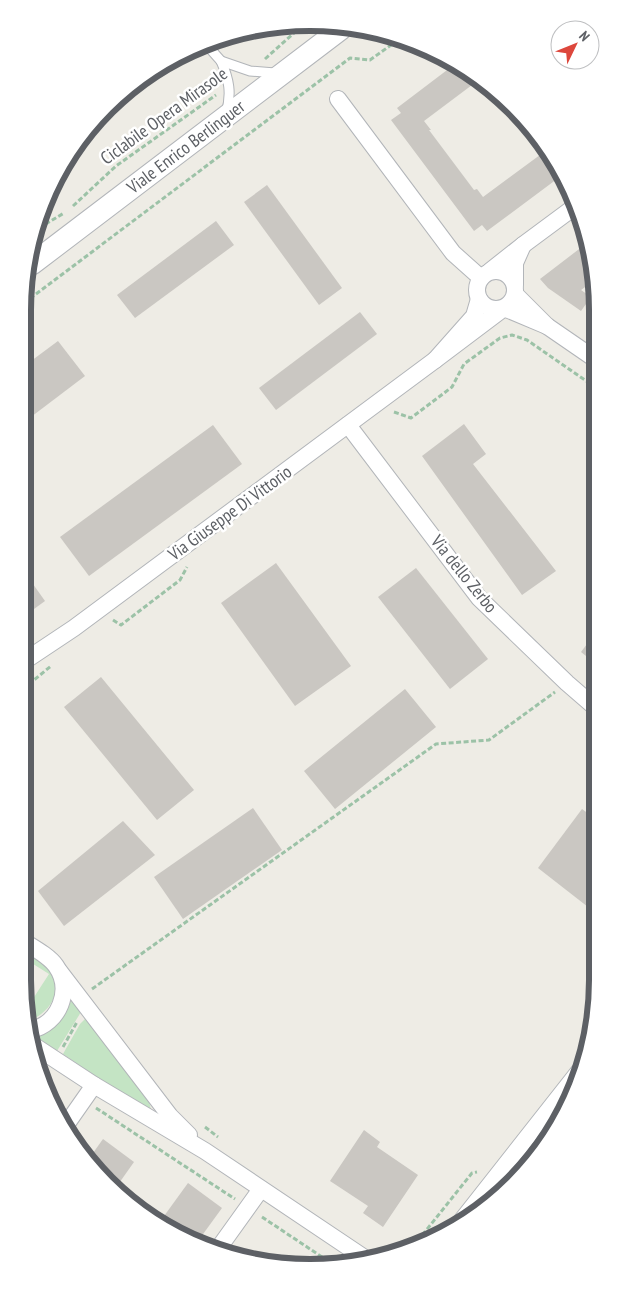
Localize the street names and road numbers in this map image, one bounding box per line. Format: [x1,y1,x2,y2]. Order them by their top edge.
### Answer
street label: Ciclabile Opera Mirasole [96,62,232,169]
street label: Viale Enrico Berlinguer [121,95,249,199]
street label: Via Giuseppe Di Vittorio [163,460,296,566]
street label: Via dello Zerbo [425,529,503,617]

